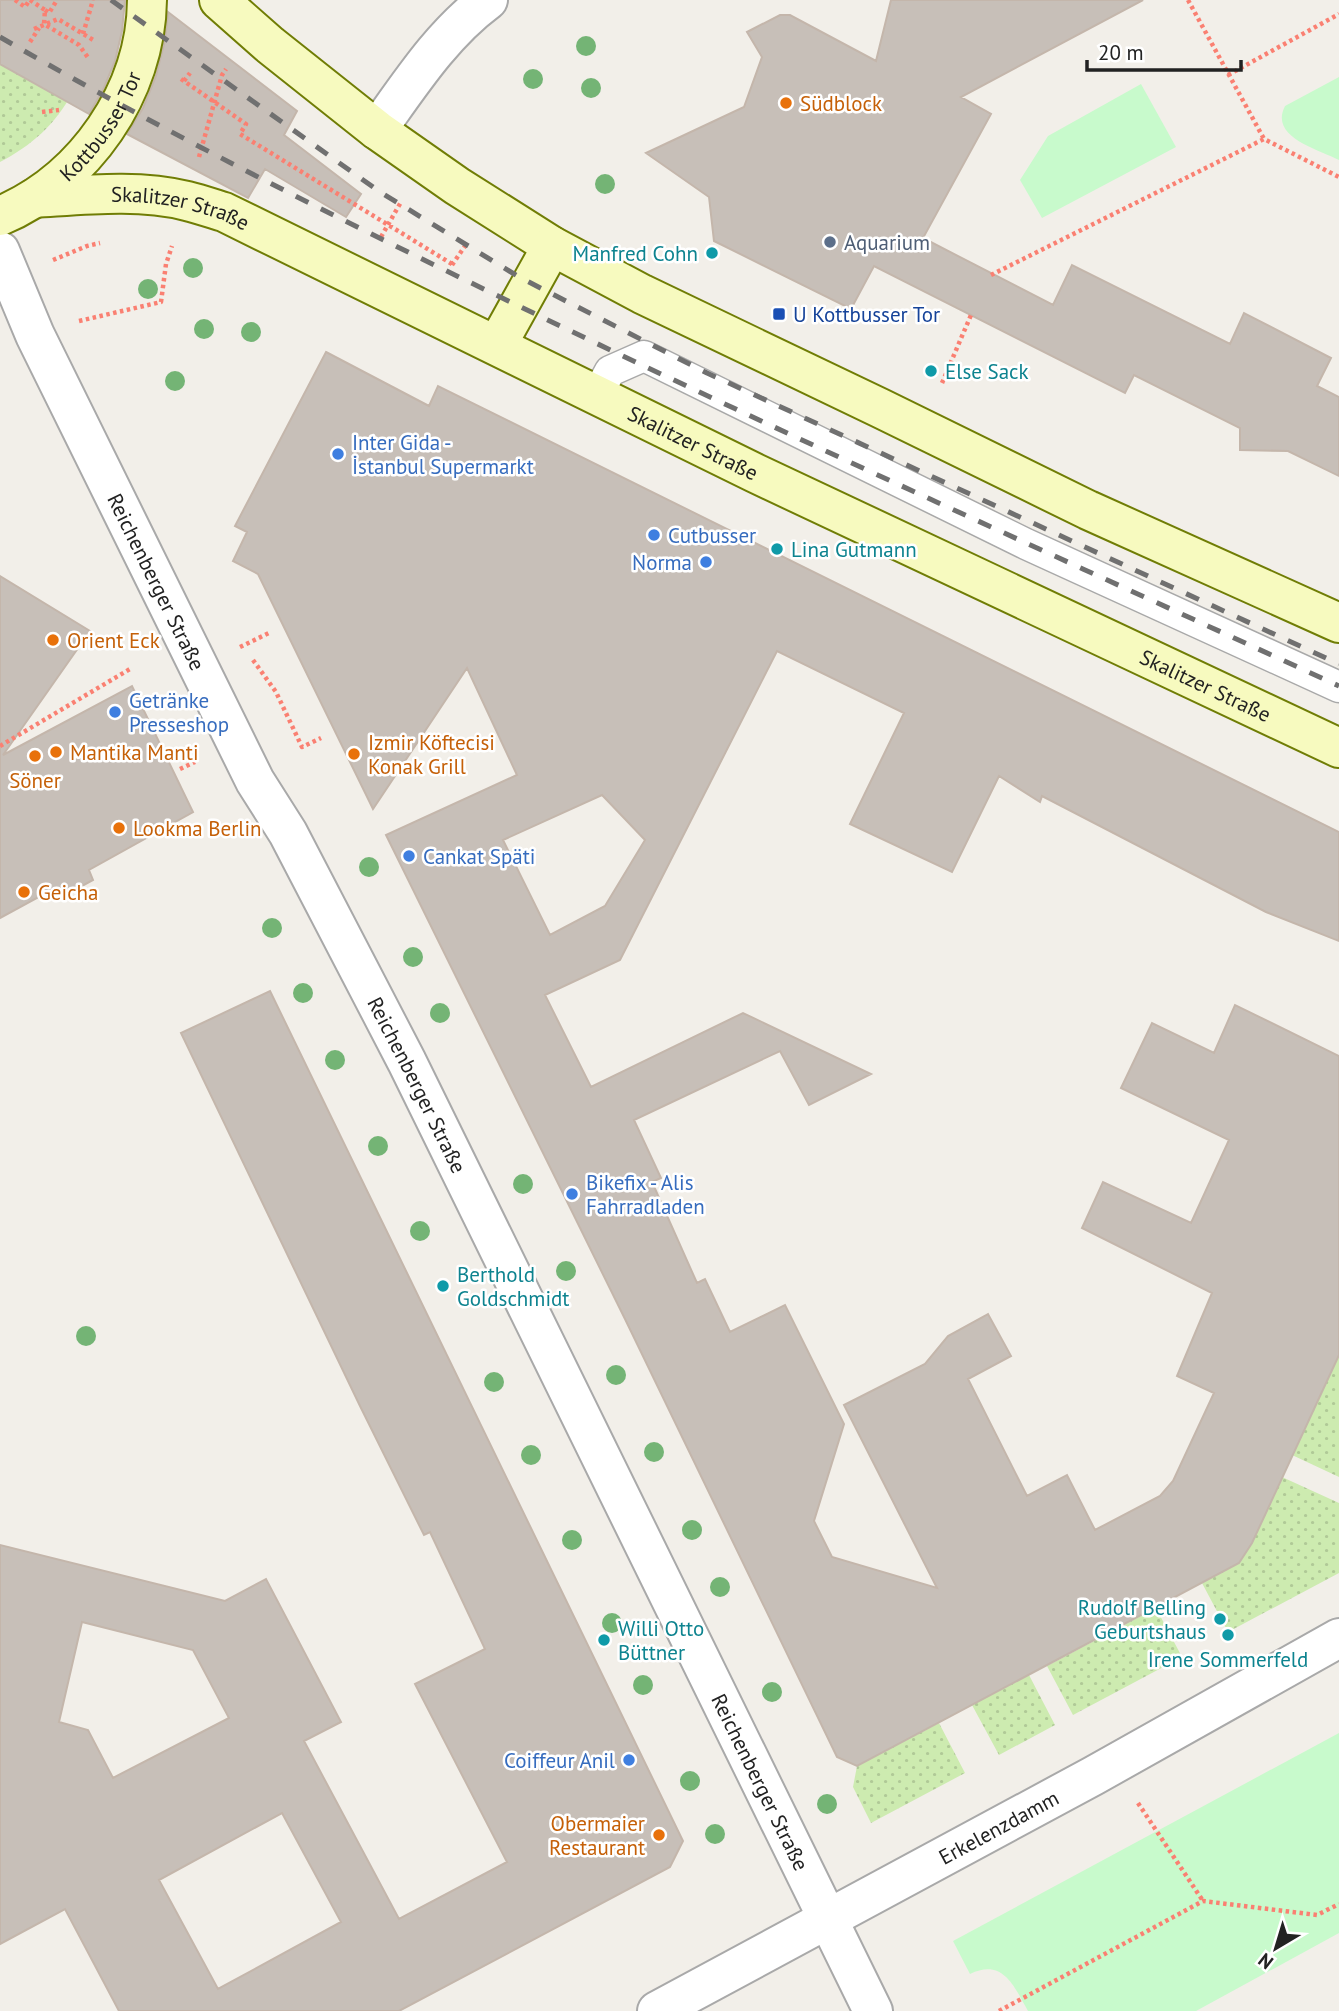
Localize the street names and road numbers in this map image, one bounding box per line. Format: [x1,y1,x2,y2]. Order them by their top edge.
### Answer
street label: Kottbusser Tor [53,68,147,187]
street label: Skalitzer Straße [111,180,254,236]
street label: Skalitzer Straße [623,399,763,486]
street label: Reichenberger Straße [102,489,212,674]
street label: Skalitzer Straße [1136,643,1276,728]
street label: Reichenberger Straße [362,992,473,1177]
street label: Reichenberger Straße [706,1689,815,1875]
street label: Erkelenzdamm [934,1784,1063,1870]

